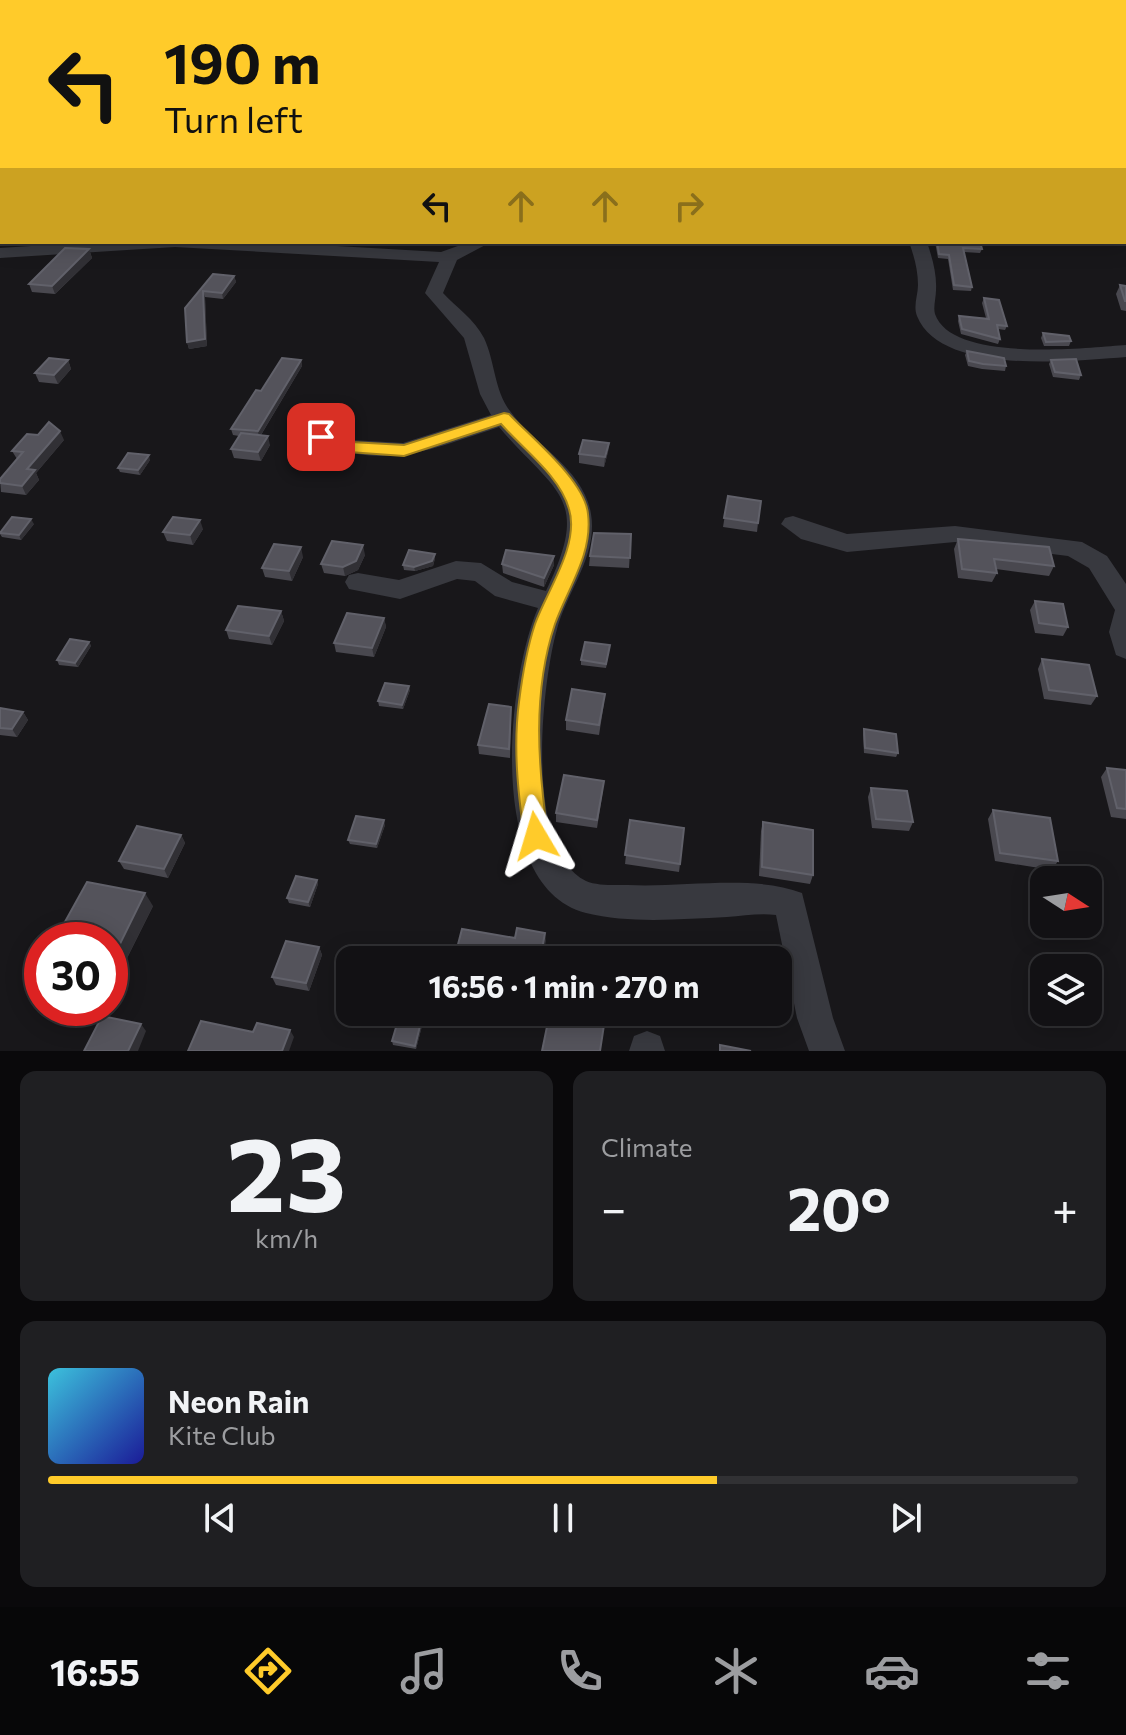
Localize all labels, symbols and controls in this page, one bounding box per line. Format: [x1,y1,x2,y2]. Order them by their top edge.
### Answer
text: 190 m [164,27,321,96]
icon: left [32,32,136,136]
text: Turn left [164,96,303,140]
icon: left [415,184,459,228]
icon: ahead [499,184,543,228]
icon: ahead [583,184,627,228]
icon: right [667,184,711,228]
pin [287,403,355,471]
icon: arrive [299,415,343,459]
position arrow [494,794,578,878]
north arrow [1030,866,1102,938]
map controls [1030,866,1102,1026]
speed limit sign: 30 [24,922,128,1026]
button: layers [1030,954,1102,1026]
text: 16:56 · 1 min · 270 m [428,967,700,1004]
text: 23 [227,1106,346,1233]
text: Climate [601,1131,693,1162]
text: 20° [787,1170,891,1243]
text: − [601,1180,626,1234]
text: + [1052,1180,1078,1234]
text: km/h [255,1222,318,1253]
text: Neon Rain [168,1382,309,1419]
text: Kite Club [168,1419,276,1450]
icon: previous [198,1496,242,1540]
icon: pause [541,1496,585,1540]
icon: next [884,1496,928,1540]
icon: directions [240,1643,296,1699]
icon: music [396,1643,452,1699]
icon: phone [552,1643,608,1699]
icon: climate [708,1643,764,1699]
icon: car [864,1643,920,1699]
icon: filters [1020,1643,1076,1699]
text: 16:55 [50,1649,140,1693]

